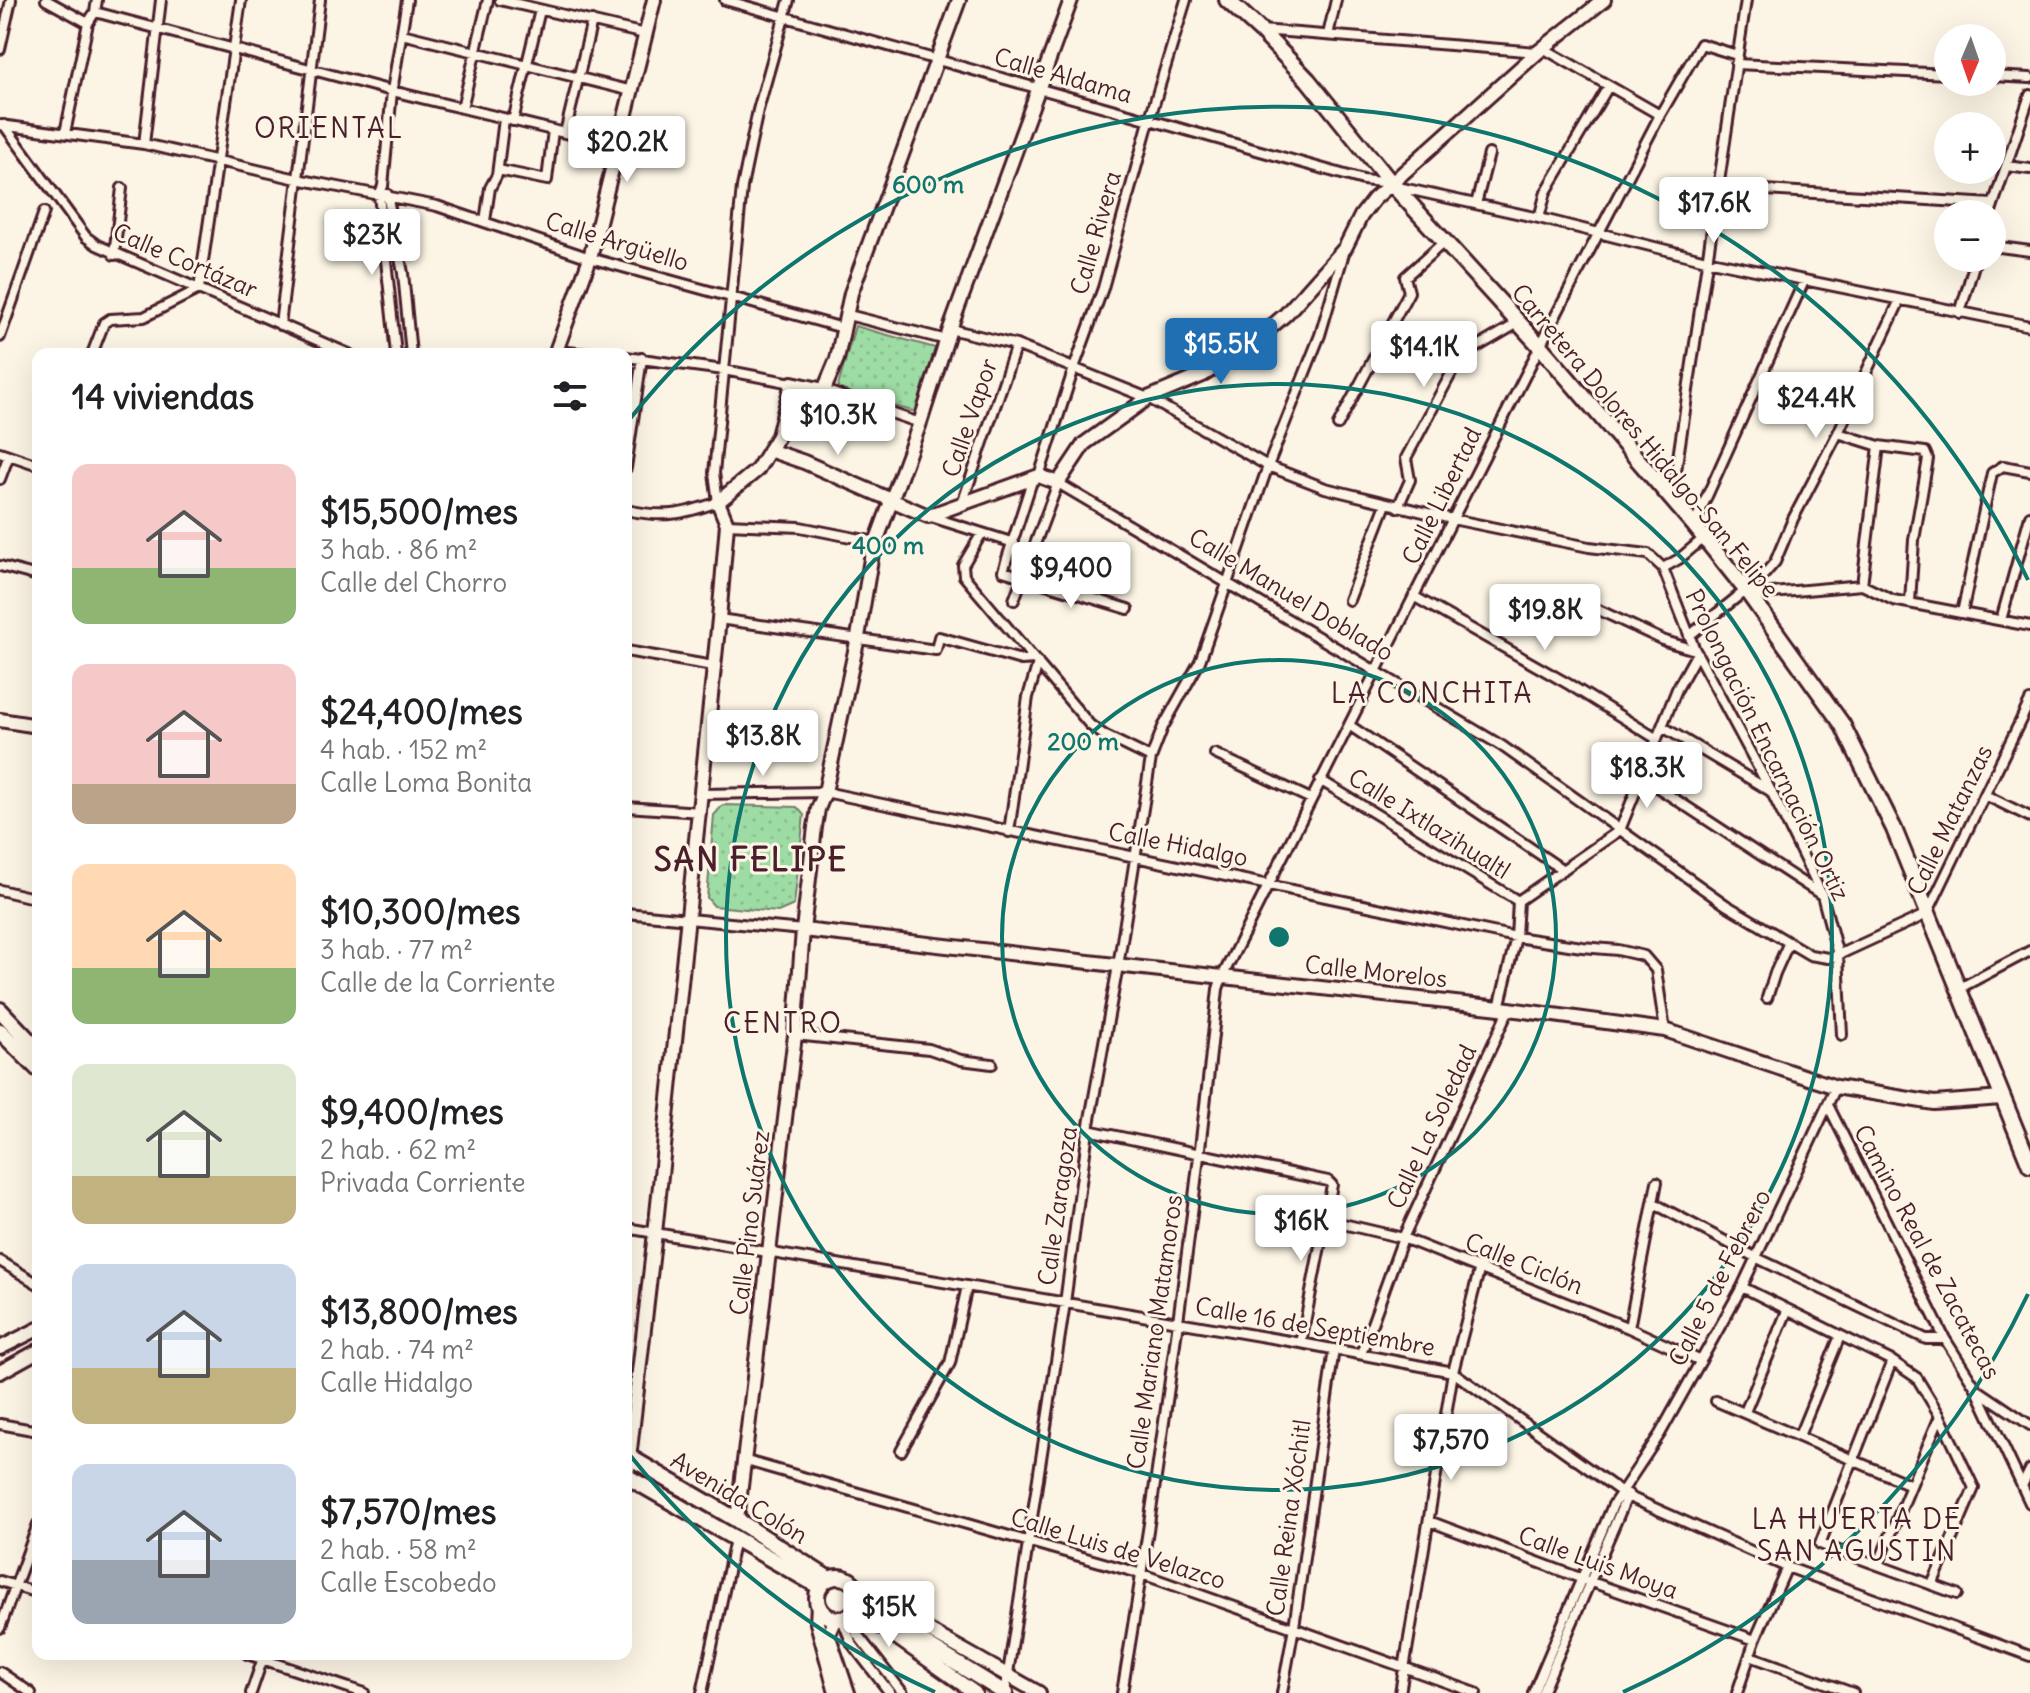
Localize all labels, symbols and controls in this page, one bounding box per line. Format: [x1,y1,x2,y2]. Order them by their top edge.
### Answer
north arrow [1934,24,2006,96]
map controls [1934,24,2006,272]
street label: Calle Aldama [991,41,1136,109]
district label: ORIENTAL [254,110,404,146]
button: + [1934,112,2006,184]
pin: $20.2K [562,116,692,184]
text: $20.2K [586,125,668,158]
street label: Calle Rivera [1063,167,1127,298]
text: 600 m [892,169,964,199]
pin: $17.6K [1649,177,1779,245]
text: $17.6K [1677,186,1751,219]
button: − [1934,200,2006,272]
street label: Calle Argüello [542,205,692,277]
pin: $23K [325,209,419,277]
street label: Calle Cortázar [109,216,262,304]
text: $23K [342,218,402,251]
street label: Carretera Dolores Hidalgo-San Felipe [1506,277,1786,603]
pin: $15.5K [1156,318,1286,386]
pin: $14.1K [1359,321,1489,389]
text: $15.5K [1183,327,1259,360]
text: $14.1K [1389,330,1459,363]
street label: Calle Vapor [935,354,1003,481]
pin: $24.4K [1751,372,1881,440]
icon: filters [548,374,592,418]
text: 14 viviendas [72,375,254,418]
text: $24.4K [1776,381,1856,414]
pin: $10.3K [773,389,903,457]
text: $10.3K [799,398,877,431]
street label: Calle Libertad [1395,422,1487,569]
text: $15,500/mes [320,490,518,533]
icon: home [136,496,232,592]
street label: Calle Manuel Doblado [1184,521,1399,667]
text: 400 m [852,530,924,560]
text: 3 hab. · 86 m² [320,533,477,566]
pin: $9,400 [1006,542,1136,610]
text: $9,400 [1029,551,1113,584]
text: Calle del Chorro [320,566,507,599]
pin: $19.8K [1480,584,1610,652]
street label: Prolongación Encarnación Ortiz [1679,584,1857,905]
text: $19.8K [1507,593,1583,626]
district label: LA CONCHITA [1331,675,1533,711]
text: $24,400/mes [320,690,523,733]
icon: home [136,696,232,792]
pin: $13.8K [698,710,828,778]
text: $13.8K [725,719,801,752]
text: 200 m [1047,726,1119,756]
text: 4 hab. · 152 m² [320,733,487,766]
street label: Calle Matanzas [1900,740,1998,900]
pin: $18.3K [1582,742,1712,810]
text: $18.3K [1609,751,1685,784]
street label: Calle Ixtlazihualtl [1343,761,1516,885]
text: Calle Loma Bonita [320,766,532,799]
street label: Calle Hidalgo [1106,816,1250,872]
district label: SAN FELIPE [654,839,848,880]
text: $10,300/mes [320,890,520,933]
icon: home [136,896,232,992]
centre of rings [1265,923,1293,951]
text: 3 hab. · 77 m² [320,933,473,966]
street label: Calle Morelos [1303,949,1449,993]
text: Calle de la Corriente [320,966,556,999]
district label: CENTRO [723,1005,843,1041]
street label: Calle La Soledad [1380,1040,1482,1214]
text: $9,400/mes [320,1090,504,1133]
icon: home [136,1096,232,1192]
street label: Camino Real de Zacatecas [1848,1119,2008,1384]
street label: Calle Zaragoza [1031,1124,1083,1287]
street label: Calle Pino Suárez [723,1129,775,1317]
text: 2 hab. · 62 m² [320,1133,476,1166]
text: Privada Corriente [320,1166,525,1199]
street label: Calle 5 de Febrero [1662,1184,1777,1371]
street label: Calle Mariano Matamoros [1120,1193,1188,1471]
pin: $16K [1254,1195,1348,1263]
text: $16K [1273,1204,1329,1237]
street label: Calle Ciclón [1461,1226,1588,1300]
text: $13,800/mes [320,1290,518,1333]
street label: Calle 16 de Septiembre [1193,1290,1437,1362]
icon: home [136,1296,232,1392]
text: 2 hab. · 74 m² [320,1333,474,1366]
text: Calle Hidalgo [320,1366,473,1399]
pin: $7,570 [1386,1414,1516,1482]
street label: Calle Reina Xóchitl [1259,1418,1317,1618]
text: $7,570 [1412,1423,1490,1456]
street label: Avenida Colón [666,1445,814,1550]
text: $7,570/mes [320,1490,496,1533]
icon: home [136,1496,232,1592]
street label: Calle Luis de Velazco [1007,1501,1229,1595]
district label: LA HUERTA DE SAN AGUSTIN [1751,1501,1963,1569]
street label: Calle Luis Moya [1514,1519,1682,1605]
text: 2 hab. · 58 m² [320,1533,477,1566]
text: Calle Escobedo [320,1566,497,1599]
pin: $15K [842,1581,936,1649]
text: $15K [861,1590,917,1623]

